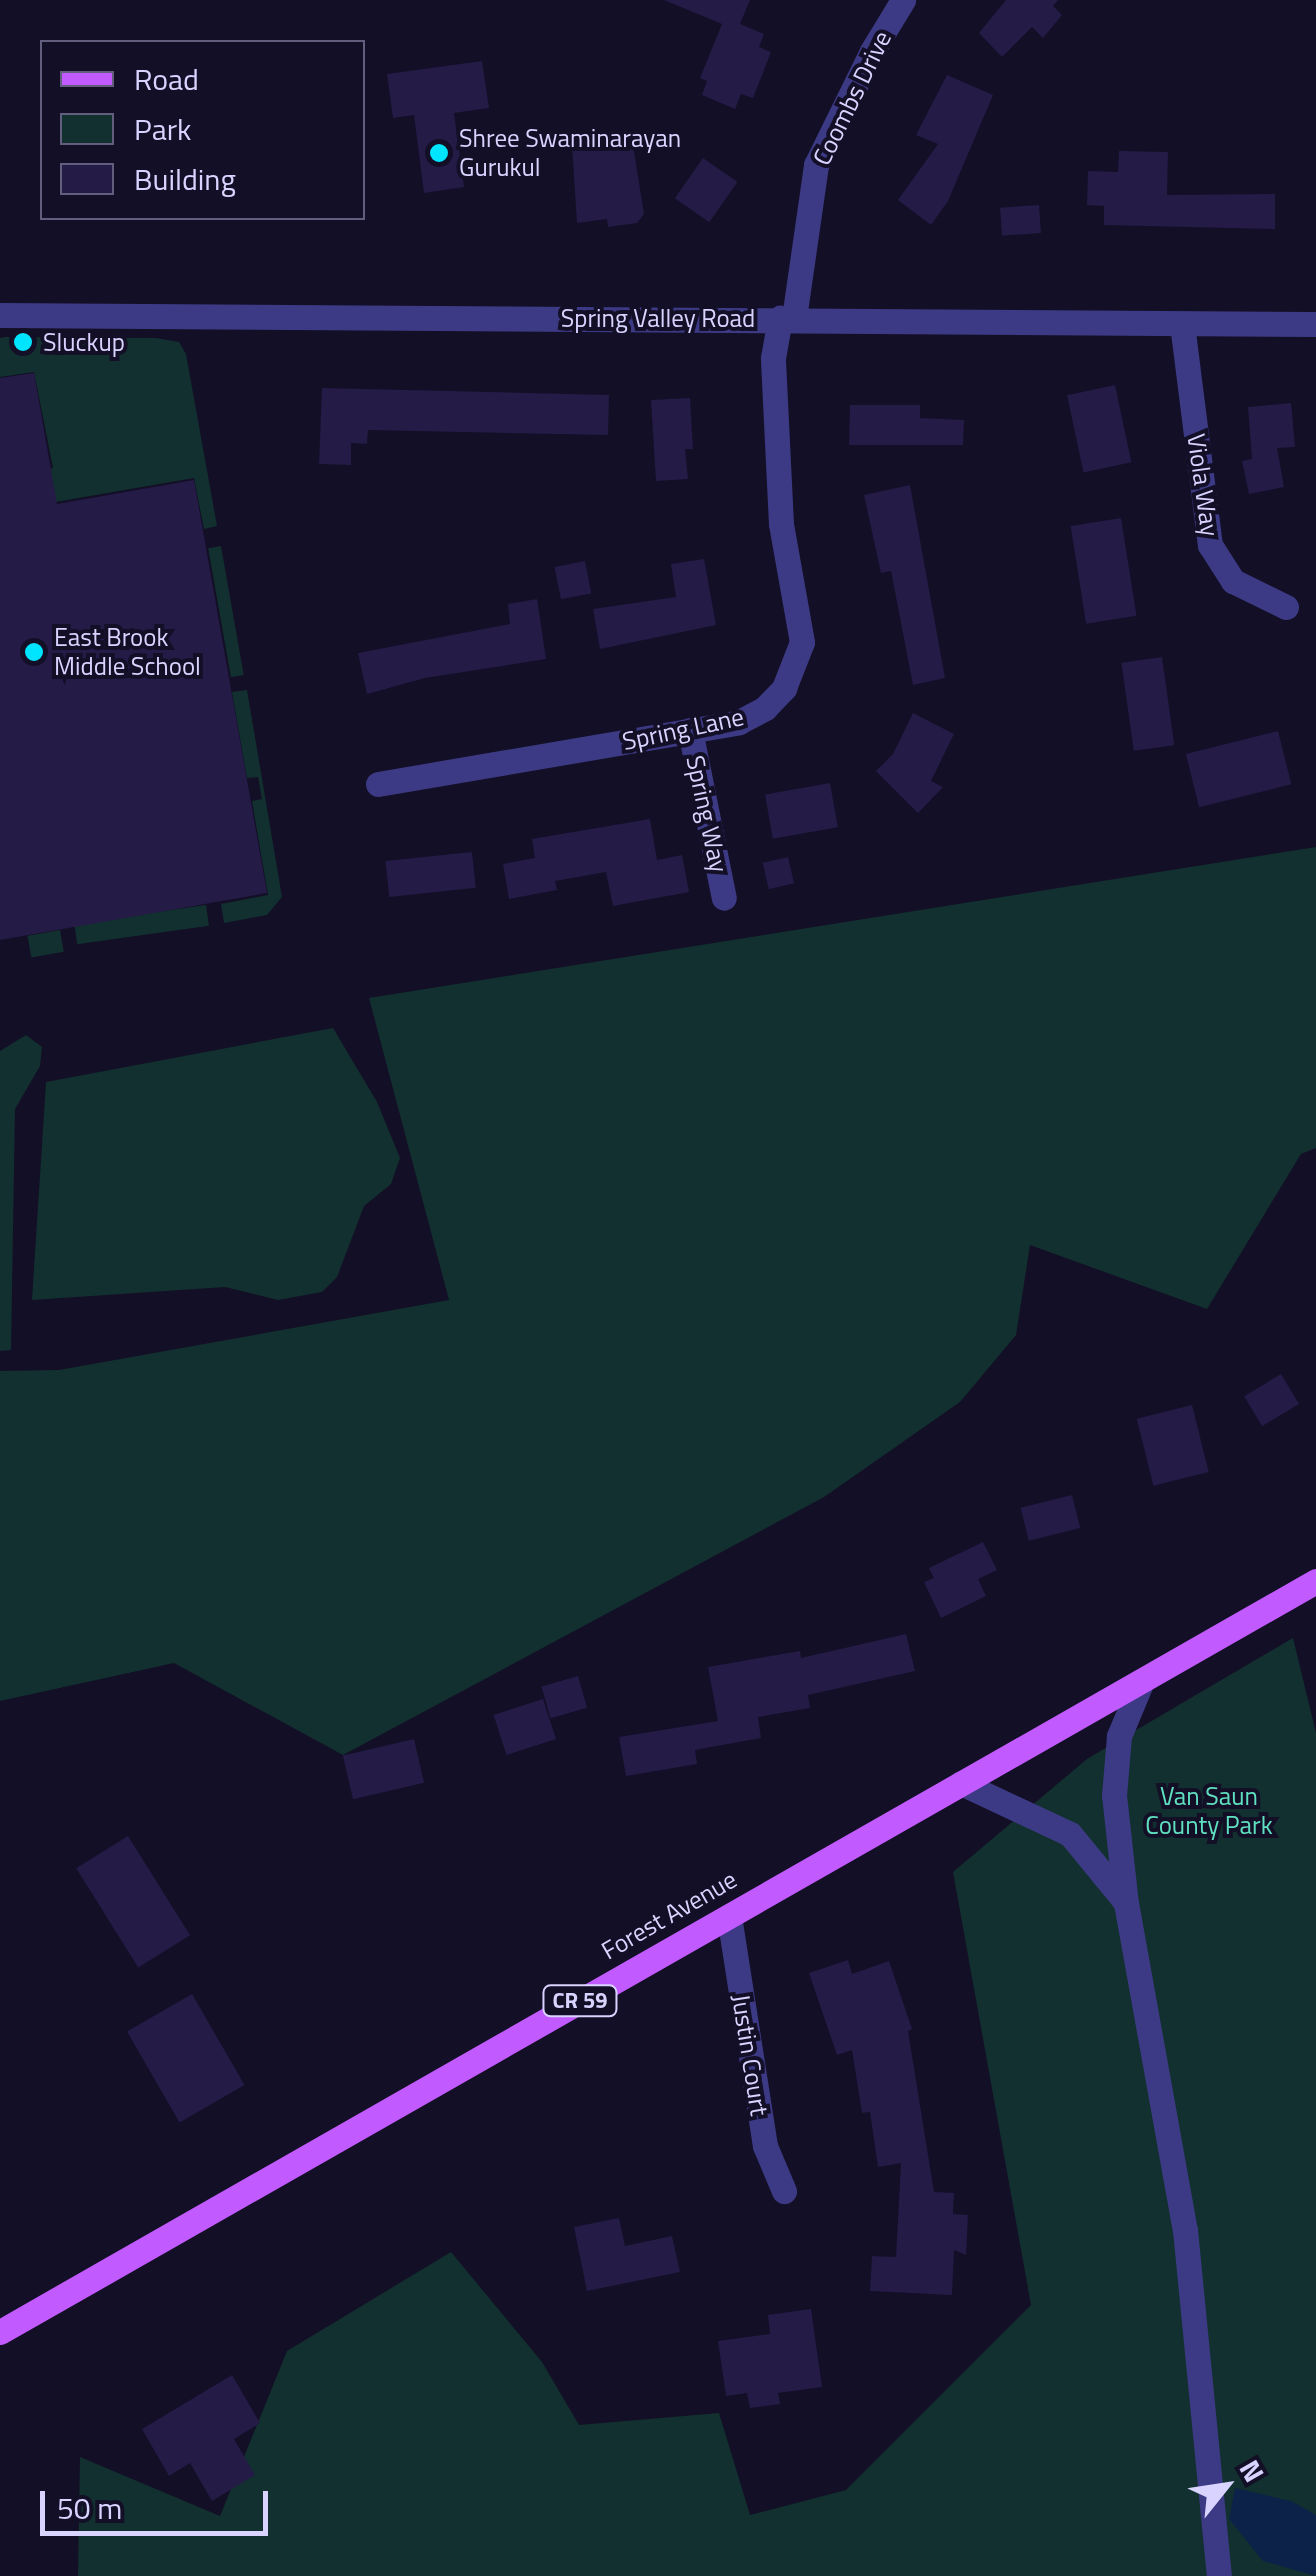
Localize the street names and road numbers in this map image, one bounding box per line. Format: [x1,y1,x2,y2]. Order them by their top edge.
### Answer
street label: Coombs Drive [807,26,897,170]
street label: Spring Valley Road [561,303,755,333]
street label: Viola Way [1181,432,1225,538]
street label: Spring Lane [620,702,746,756]
street label: Spring Way [680,753,734,875]
street label: Forest Avenue [596,1864,742,1966]
road number: CR 59 [540,1984,620,2018]
street label: Justin Court [726,1992,774,2118]

